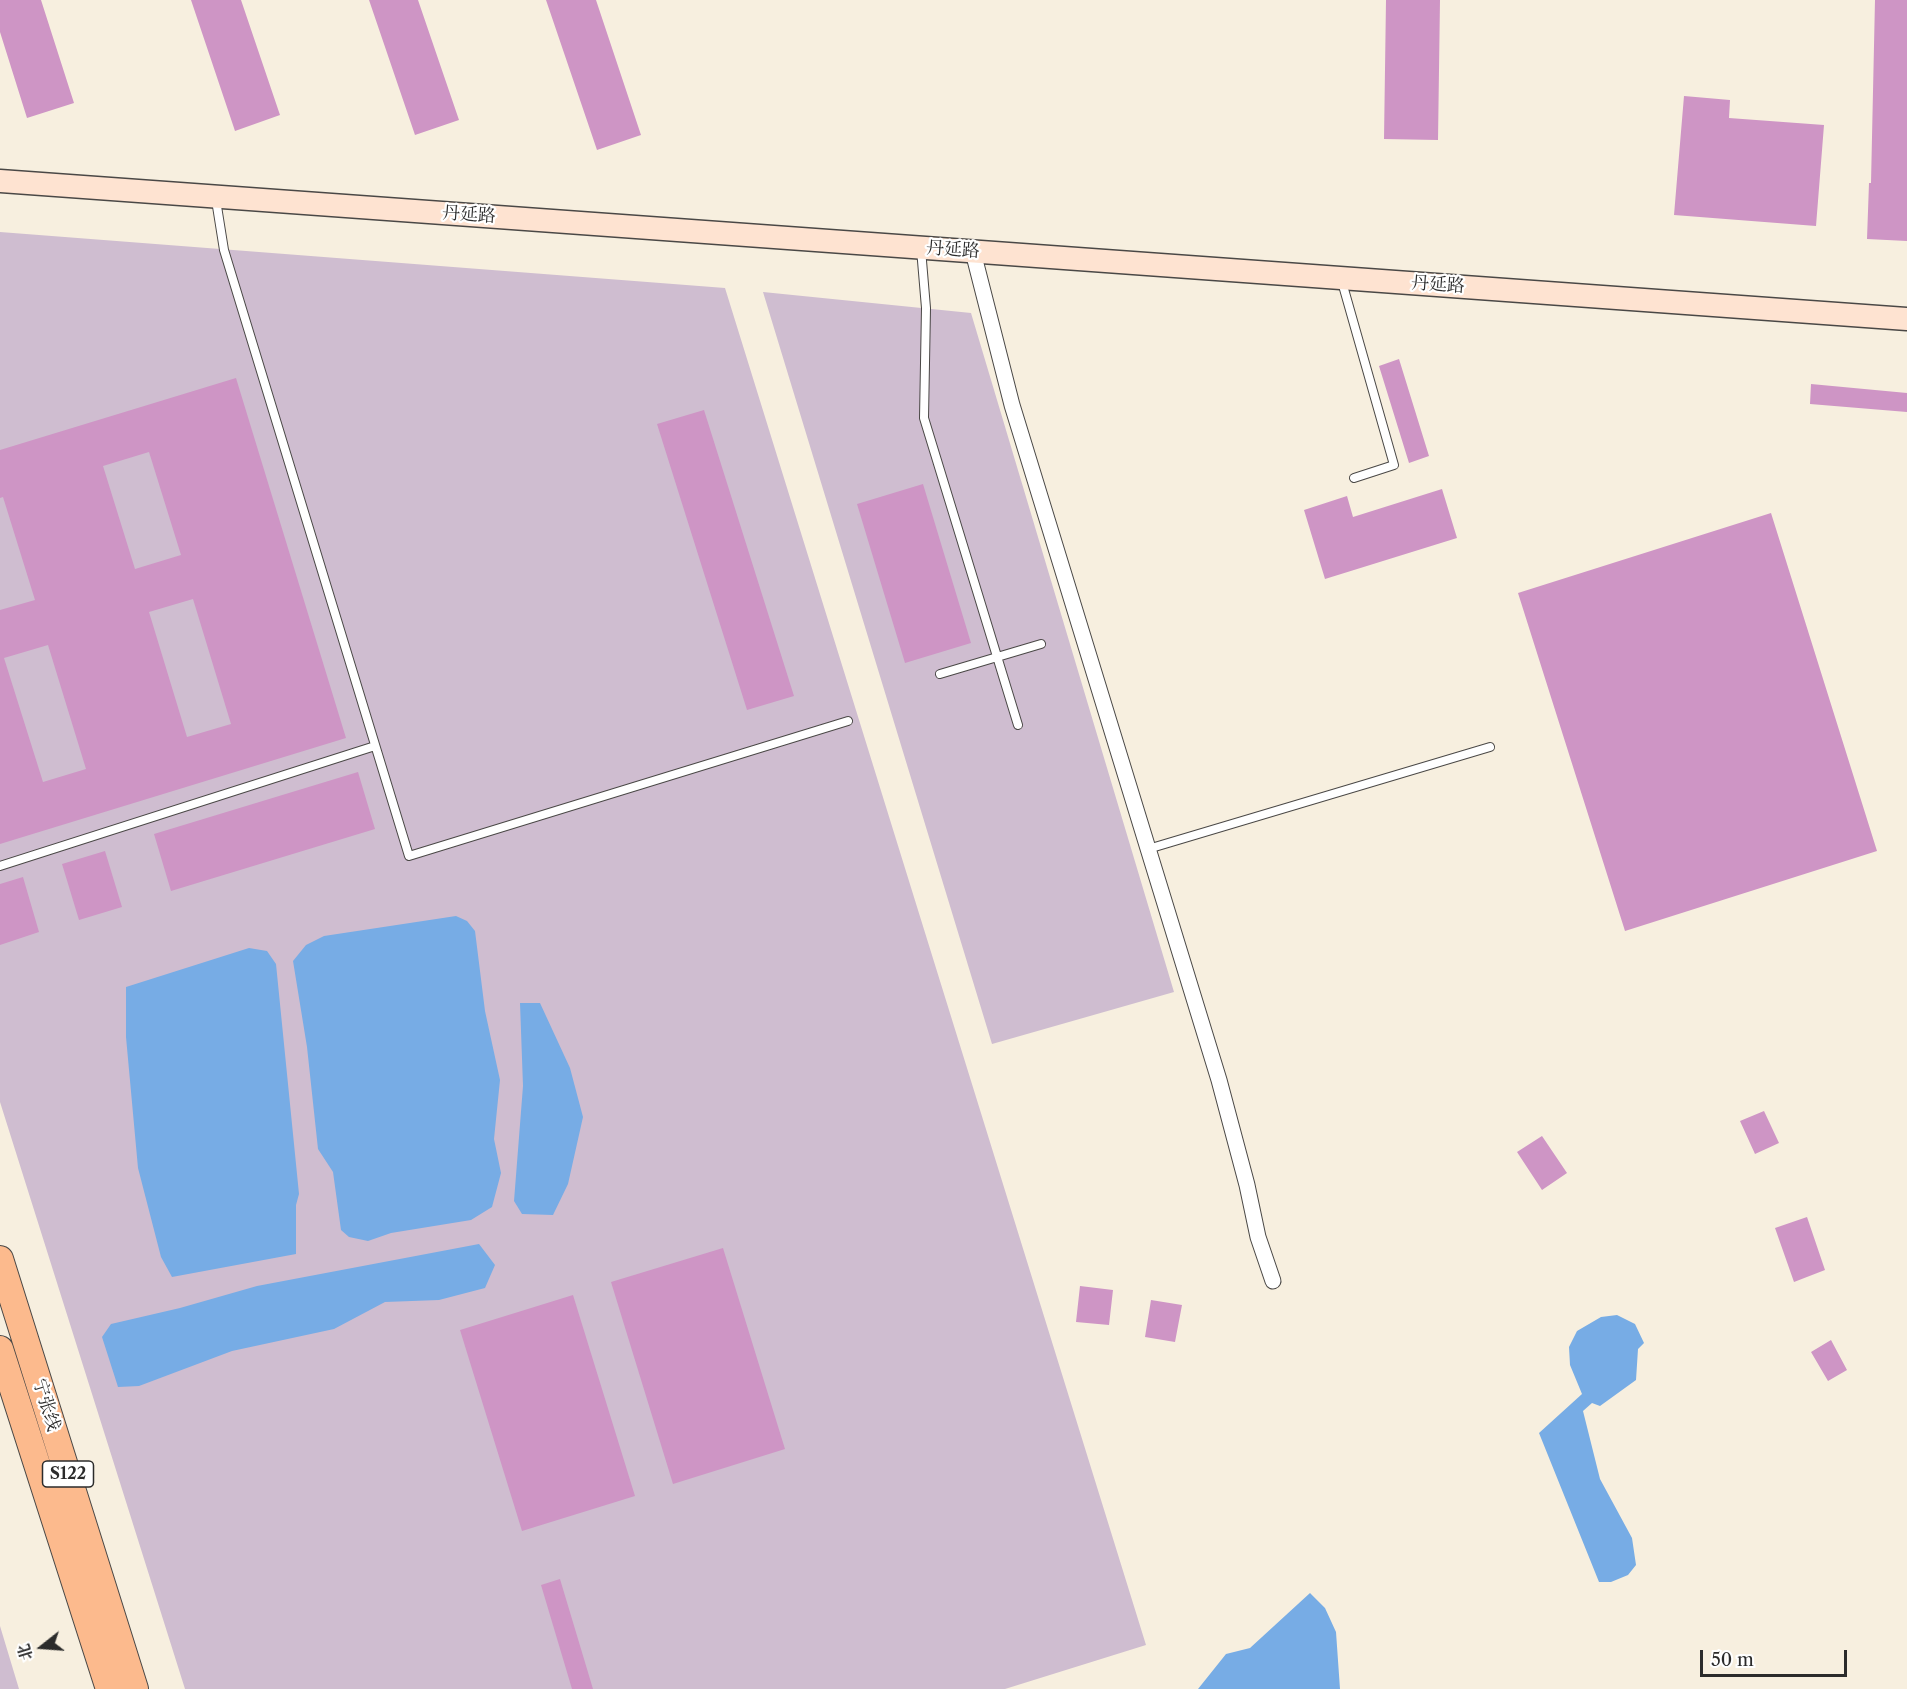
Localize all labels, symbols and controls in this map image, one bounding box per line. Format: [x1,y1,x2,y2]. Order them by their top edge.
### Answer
street label: 丹延路 [441,202,497,228]
street label: 丹延路 [925,237,981,263]
street label: 丹延路 [1410,272,1466,298]
street label: 宁张线 [28,1376,64,1434]
road number: S122 [42,1461,94,1487]
north arrow [12,1617,72,1677]
scale bar [1703,1638,1850,1676]
text: 北 [13,1642,37,1663]
text: 50 m [1711,1649,1754,1671]

